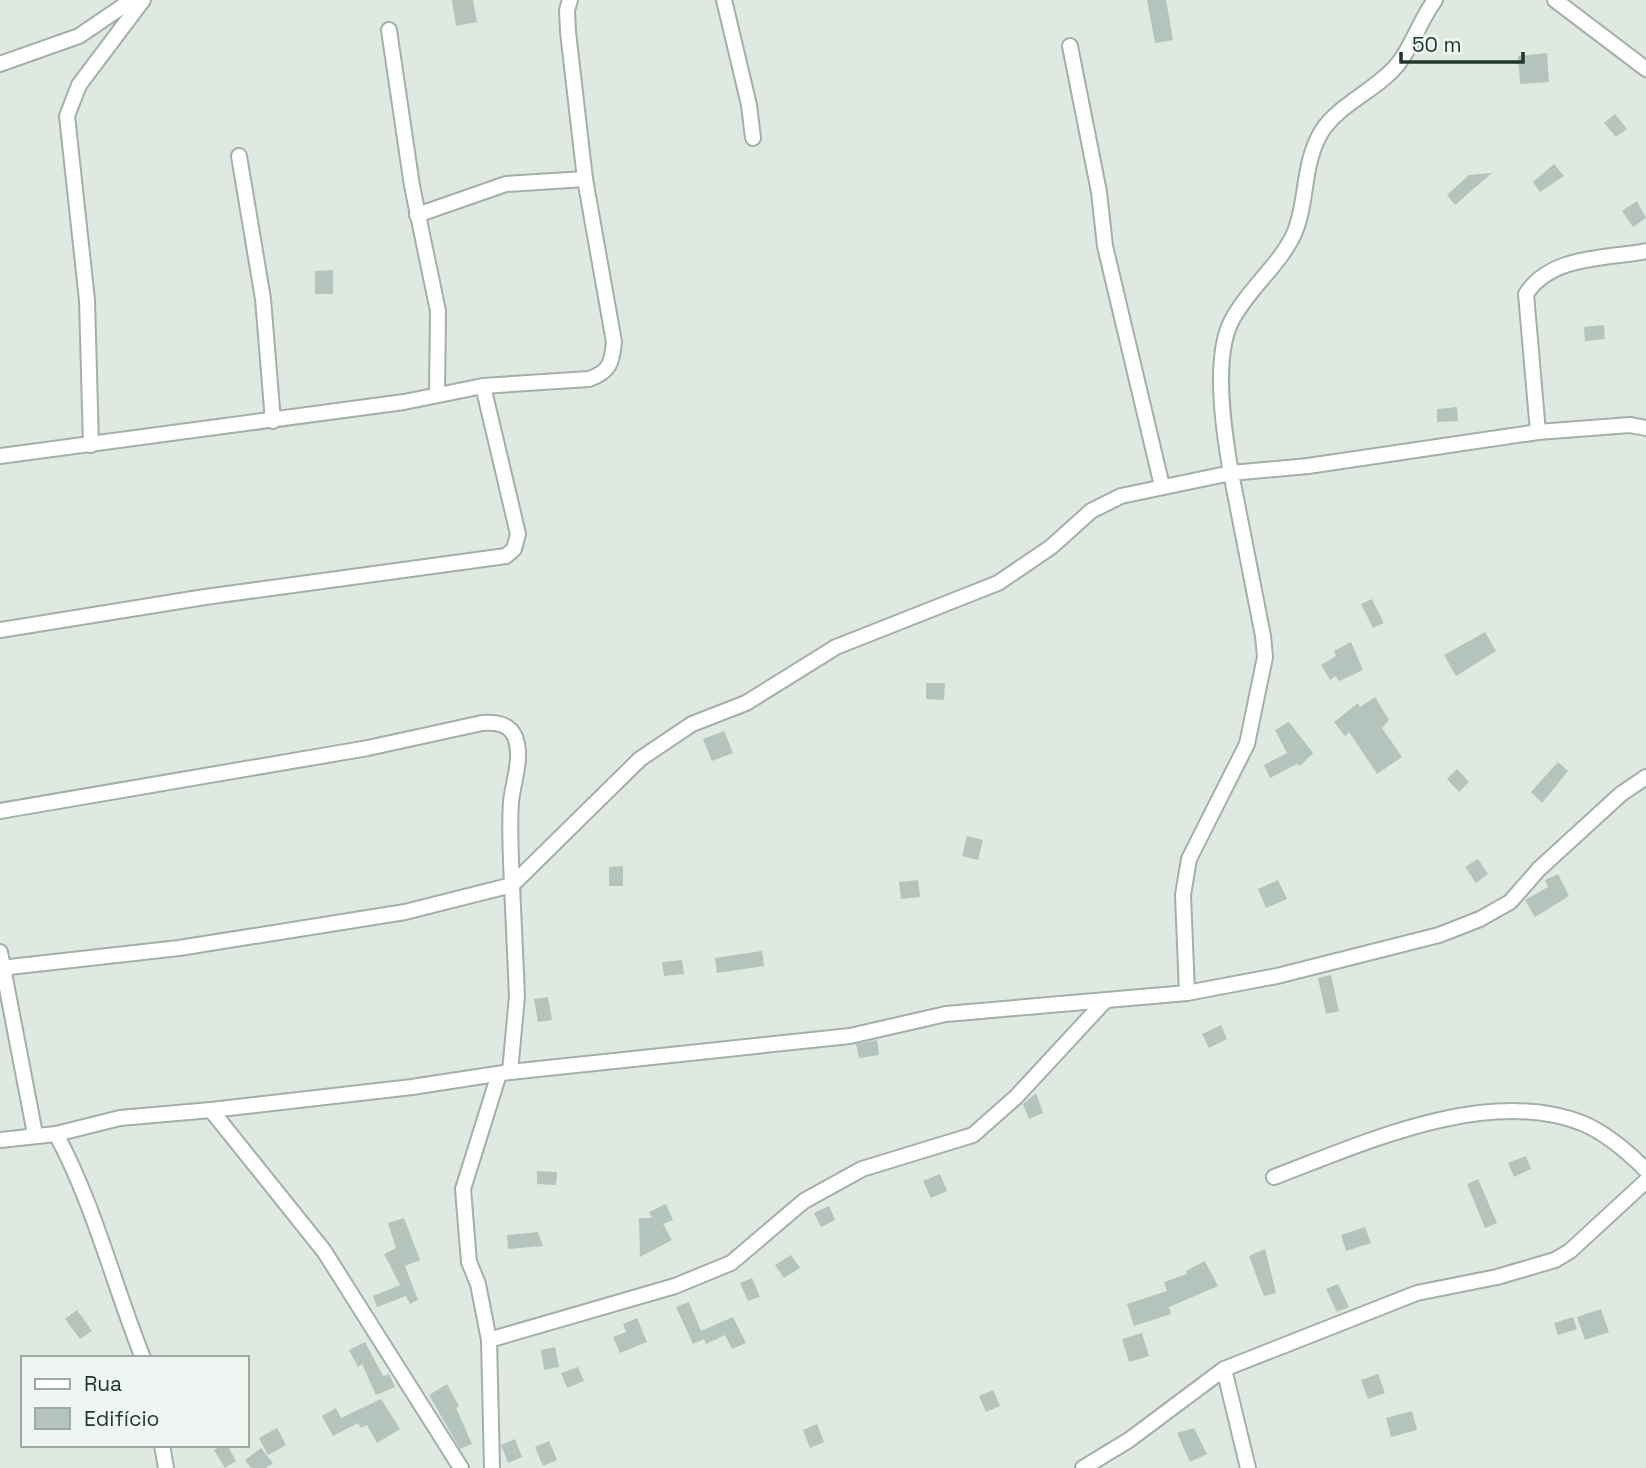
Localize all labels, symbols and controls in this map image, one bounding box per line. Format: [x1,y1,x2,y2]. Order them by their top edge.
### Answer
scale bar [1401,21,1524,65]
text: 50 m [1412,31,1462,58]
legend [21,1356,248,1447]
text: Rua [84,1370,122,1397]
text: Edifício [84,1405,160,1432]

